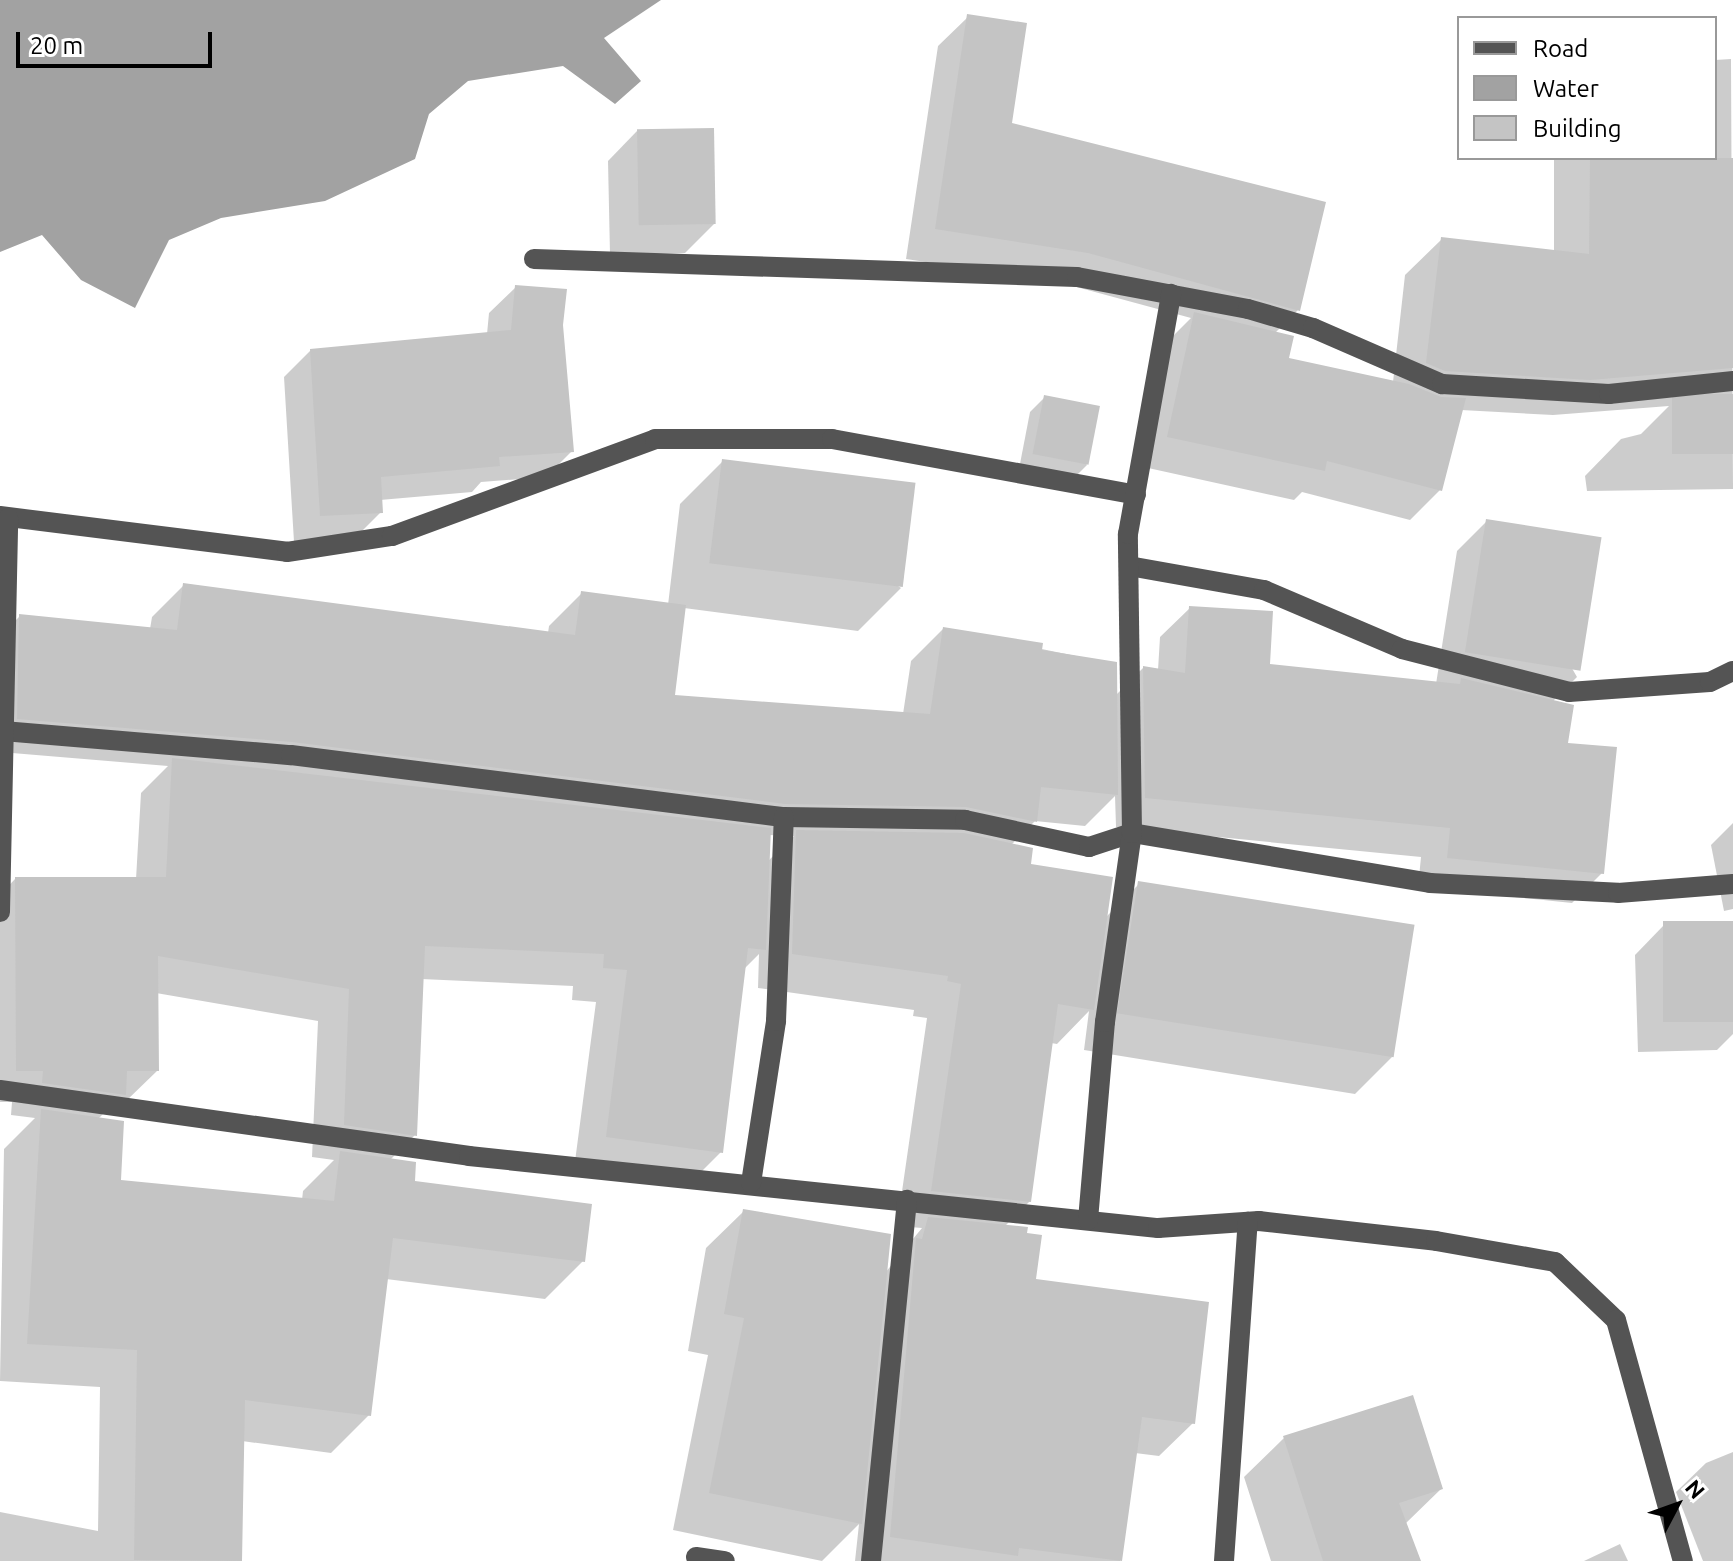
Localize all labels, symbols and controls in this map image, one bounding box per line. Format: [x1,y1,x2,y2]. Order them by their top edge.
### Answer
scale bar [20,16,216,66]
legend [1457,16,1717,160]
text: 20 m [30,32,83,59]
text: Road [1533,35,1588,62]
text: Water [1533,75,1599,102]
text: Building [1533,115,1621,142]
north arrow [1637,1465,1717,1545]
text: N [1681,1475,1710,1503]

